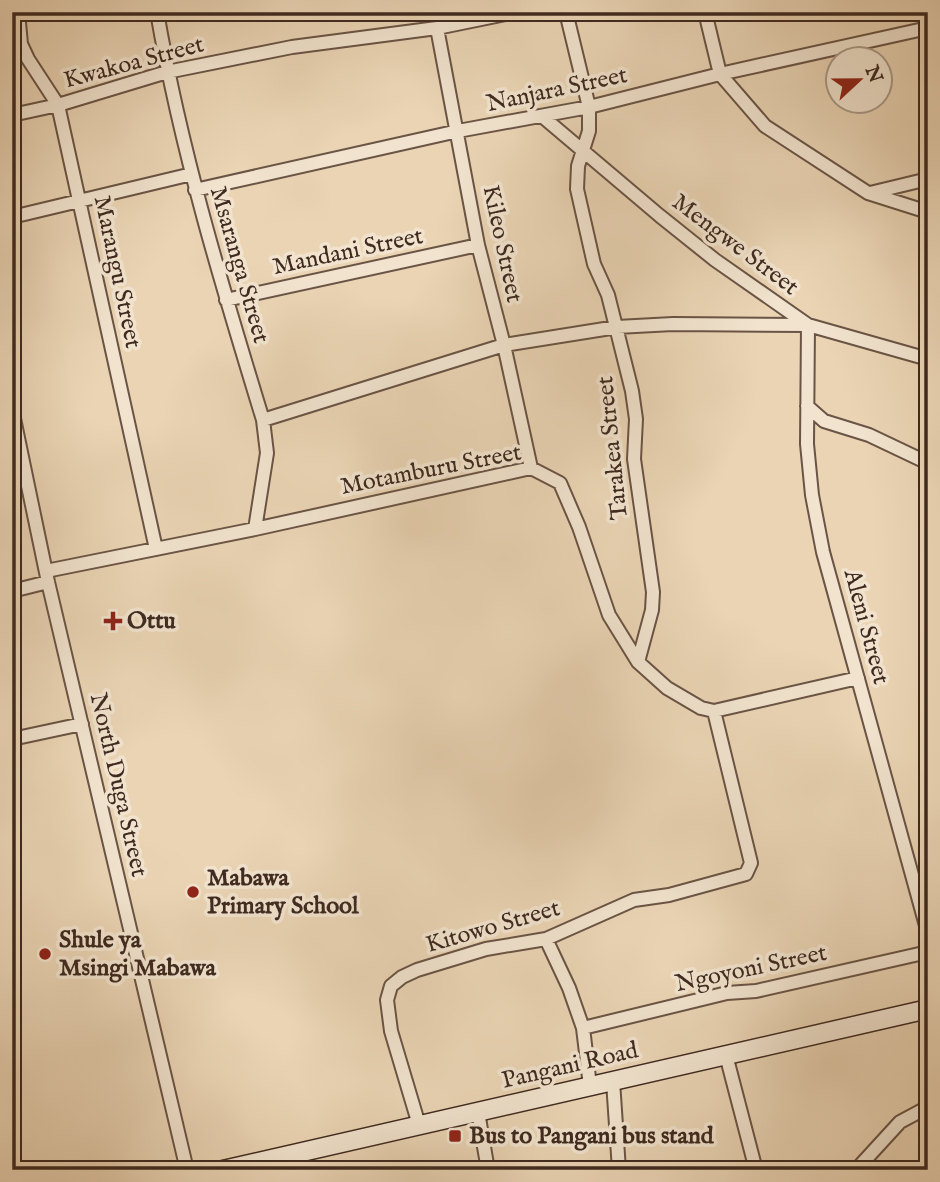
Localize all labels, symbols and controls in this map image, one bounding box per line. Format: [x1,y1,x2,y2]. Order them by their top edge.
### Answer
street label: Kwakoa Street [61,29,207,97]
north arrow [824,46,894,116]
street label: Nanjara Street [484,60,630,120]
text: N [858,61,887,87]
street label: Msaranga Street [202,183,276,347]
street label: Kileo Street [474,183,530,305]
street label: Mengwe Street [665,187,805,303]
street label: Marangu Street [86,193,148,351]
street label: Mandani Street [270,221,426,283]
street label: Tarakea Street [590,375,636,521]
street label: Motamburu Street [338,437,524,503]
street label: Aleni Street [836,565,896,688]
place label: Ottu [127,606,176,637]
marker: Ottu [105,613,121,629]
street label: North Duga Street [82,690,154,880]
place label: Mabawa Primary School [207,863,359,922]
marker: Mabawa Primary School [185,884,201,900]
street label: Kitowo Street [422,893,564,961]
place label: Shule ya Msingi Mabawa [59,925,216,984]
street label: Ngoyoni Street [672,938,830,1000]
marker: Shule ya Msingi Mabawa [37,946,53,962]
street label: Pangani Road [499,1035,641,1097]
place label: Bus to Pangani bus stand [469,1121,715,1152]
marker: Bus to Pangani bus stand [447,1128,463,1144]

